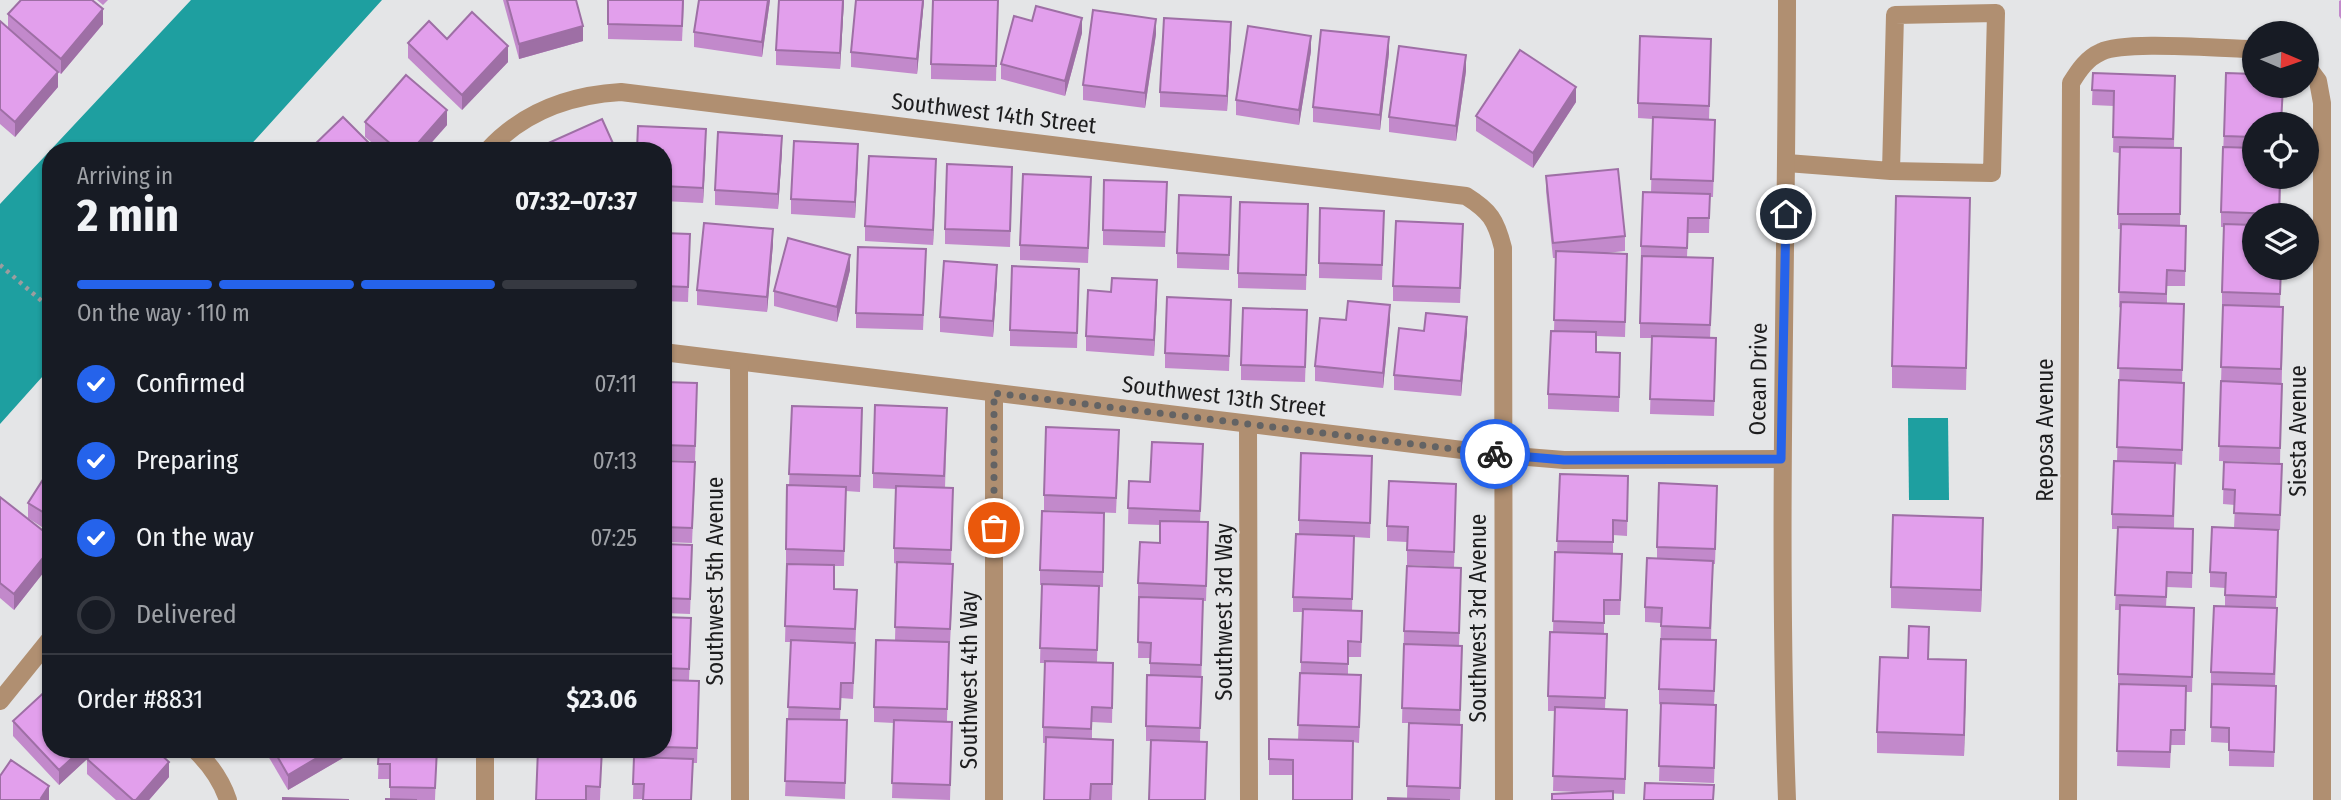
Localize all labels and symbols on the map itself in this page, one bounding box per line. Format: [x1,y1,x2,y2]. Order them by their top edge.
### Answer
north arrow [2242,21,2319,98]
street label: Southwest 14th Street [890,87,1098,140]
pin [1756,184,1816,244]
street label: Ocean Drive [1743,323,1773,435]
street label: Reposa Avenue [2031,358,2059,502]
street label: Siesta Avenue [2284,365,2312,497]
street label: Southwest 13th Street [1120,370,1328,422]
courier [1460,419,1530,489]
street label: Southwest 5th Avenue [701,477,729,685]
pin [964,498,1024,558]
street label: Southwest 3rd Avenue [1464,514,1492,722]
street label: Southwest 3rd Way [1210,522,1238,701]
street label: Southwest 4th Way [955,590,983,769]

